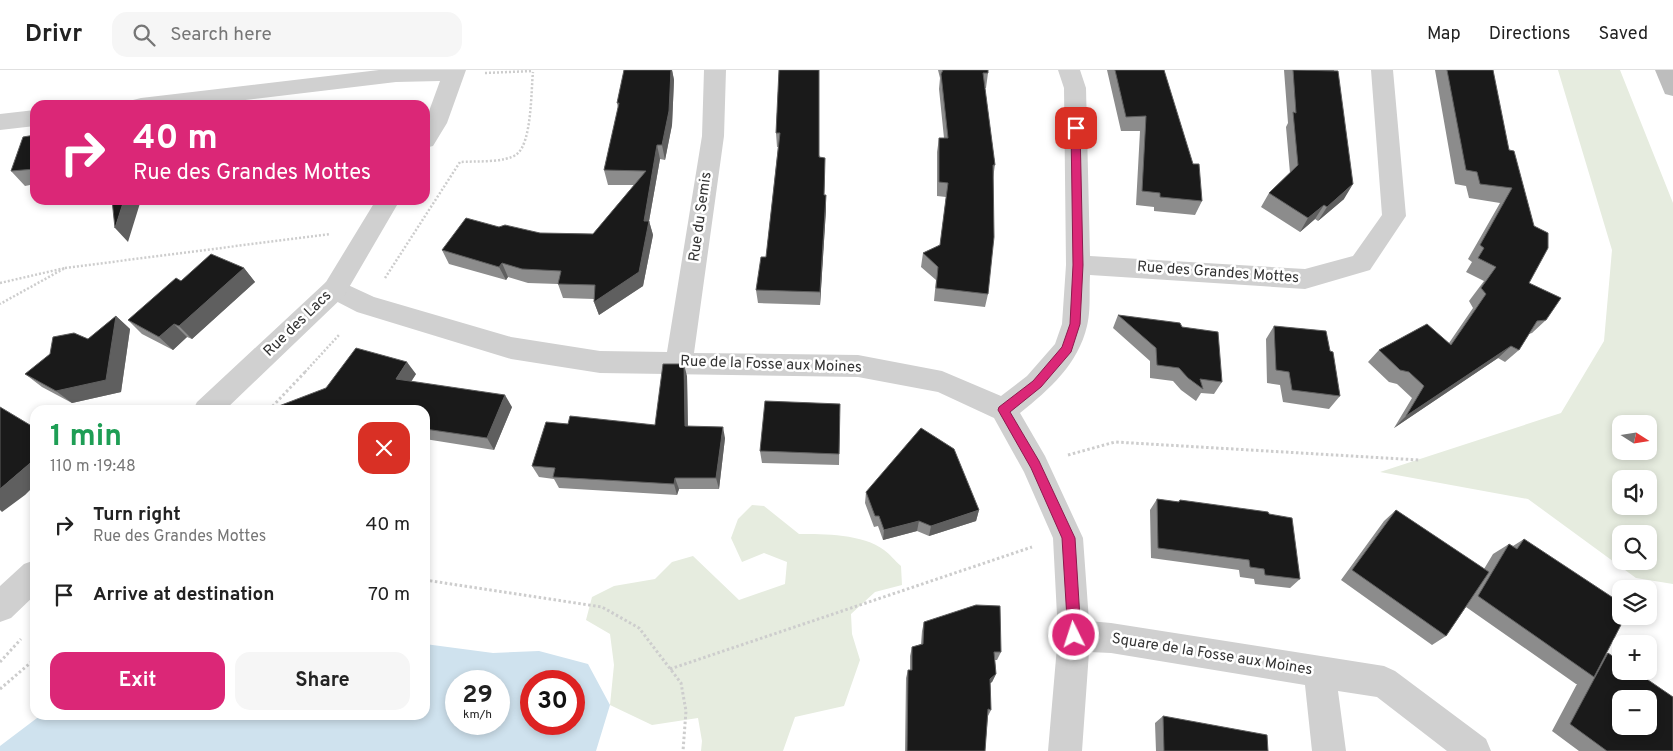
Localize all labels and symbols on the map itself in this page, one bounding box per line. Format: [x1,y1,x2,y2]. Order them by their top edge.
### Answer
pin [1055,107,1097,149]
street label: Rue du Semis [685,171,717,263]
street label: Rue des Grandes Mottes [1136,258,1300,288]
street label: Rue des Lacs [260,287,336,361]
street label: Rue de la Fosse aux Moines [680,352,862,378]
north arrow [1612,415,1658,460]
position arrow [1047,608,1099,660]
street label: Square de la Fosse aux Moines [1110,630,1314,680]
speed limit sign: 30 [520,670,585,735]

